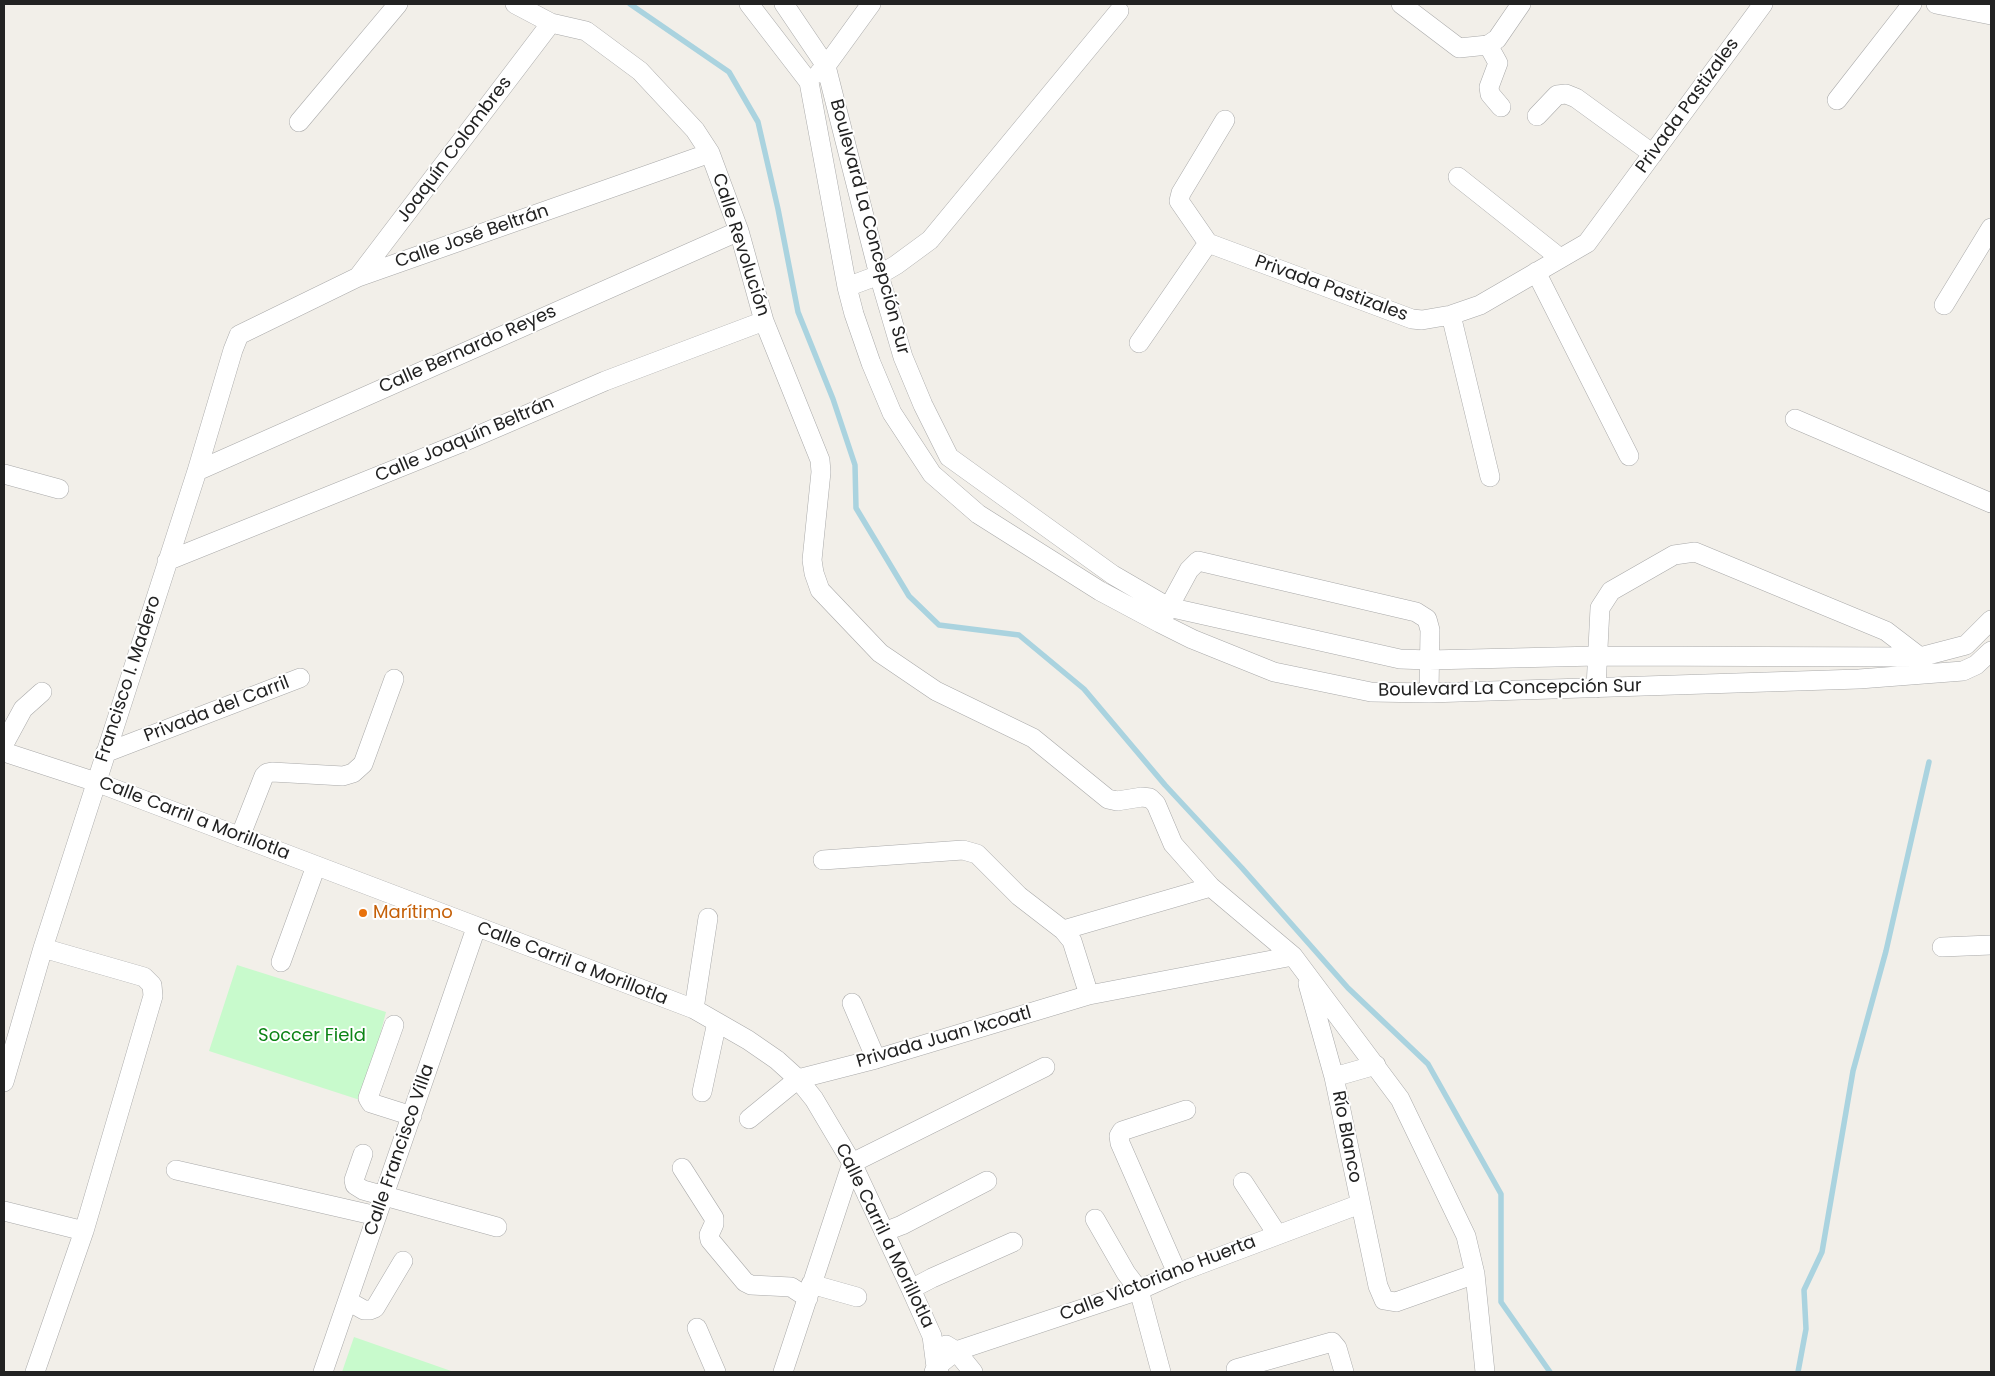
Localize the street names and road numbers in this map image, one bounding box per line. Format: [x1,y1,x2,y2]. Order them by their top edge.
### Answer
street label: Privada Pastizales [1632,34,1744,178]
street label: Joaquín Colombres [393,73,517,227]
street label: Boulevard La Concepción Sur [824,97,914,357]
street label: Calle Revolución [707,171,773,319]
street label: Calle José Beltrán [392,201,552,273]
street label: Privada Pastizales [1252,251,1410,327]
street label: Calle Bernardo Reyes [376,301,560,399]
street label: Calle Joaquín Beltrán [372,393,558,487]
street label: Francisco I. Madero [92,593,166,765]
street label: Privada del Carril [141,672,293,748]
street label: Boulevard La Concepción Sur [1378,676,1642,702]
street label: Calle Carril a Morillotla [96,773,292,865]
street label: Calle Carril a Morillotla [474,918,670,1010]
street label: Privada Juan Ixcoatl [854,1003,1034,1073]
street label: Calle Francisco Villa [360,1061,440,1239]
street label: Río Blanco [1326,1089,1366,1185]
street label: Calle Carril a Morillotla [830,1140,938,1332]
street label: Calle Victoriano Huerta [1057,1232,1259,1326]

